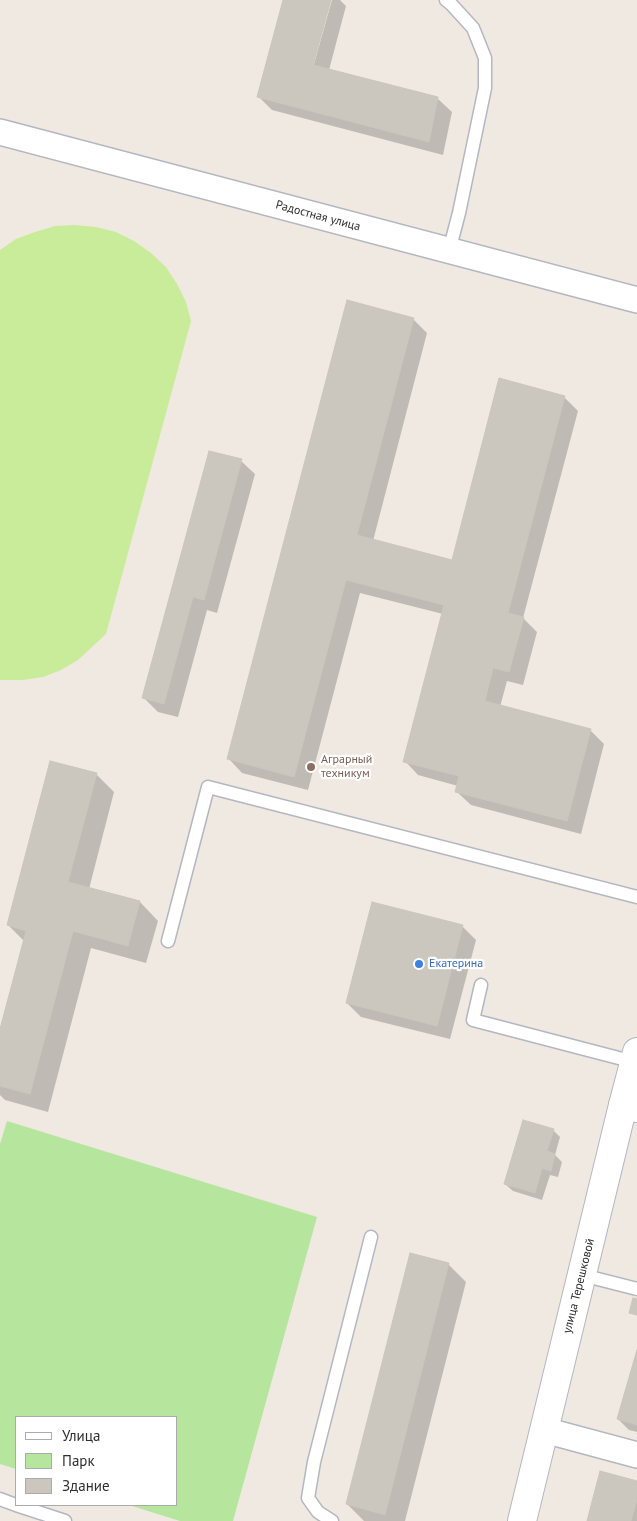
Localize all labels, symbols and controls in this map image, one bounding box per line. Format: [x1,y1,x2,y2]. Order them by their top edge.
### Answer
street label: Радостная улица [274,198,362,234]
place label: Аграрный техникум [321,753,372,781]
marker: Аграрный техникум [305,761,317,773]
place label: Екатерина [429,957,483,971]
marker: Екатерина [413,958,425,970]
street label: улица Терешковой [560,1237,598,1335]
legend [15,1416,178,1506]
text: Улица [62,1426,100,1445]
text: Парк [62,1451,95,1470]
text: Здание [62,1476,110,1495]

